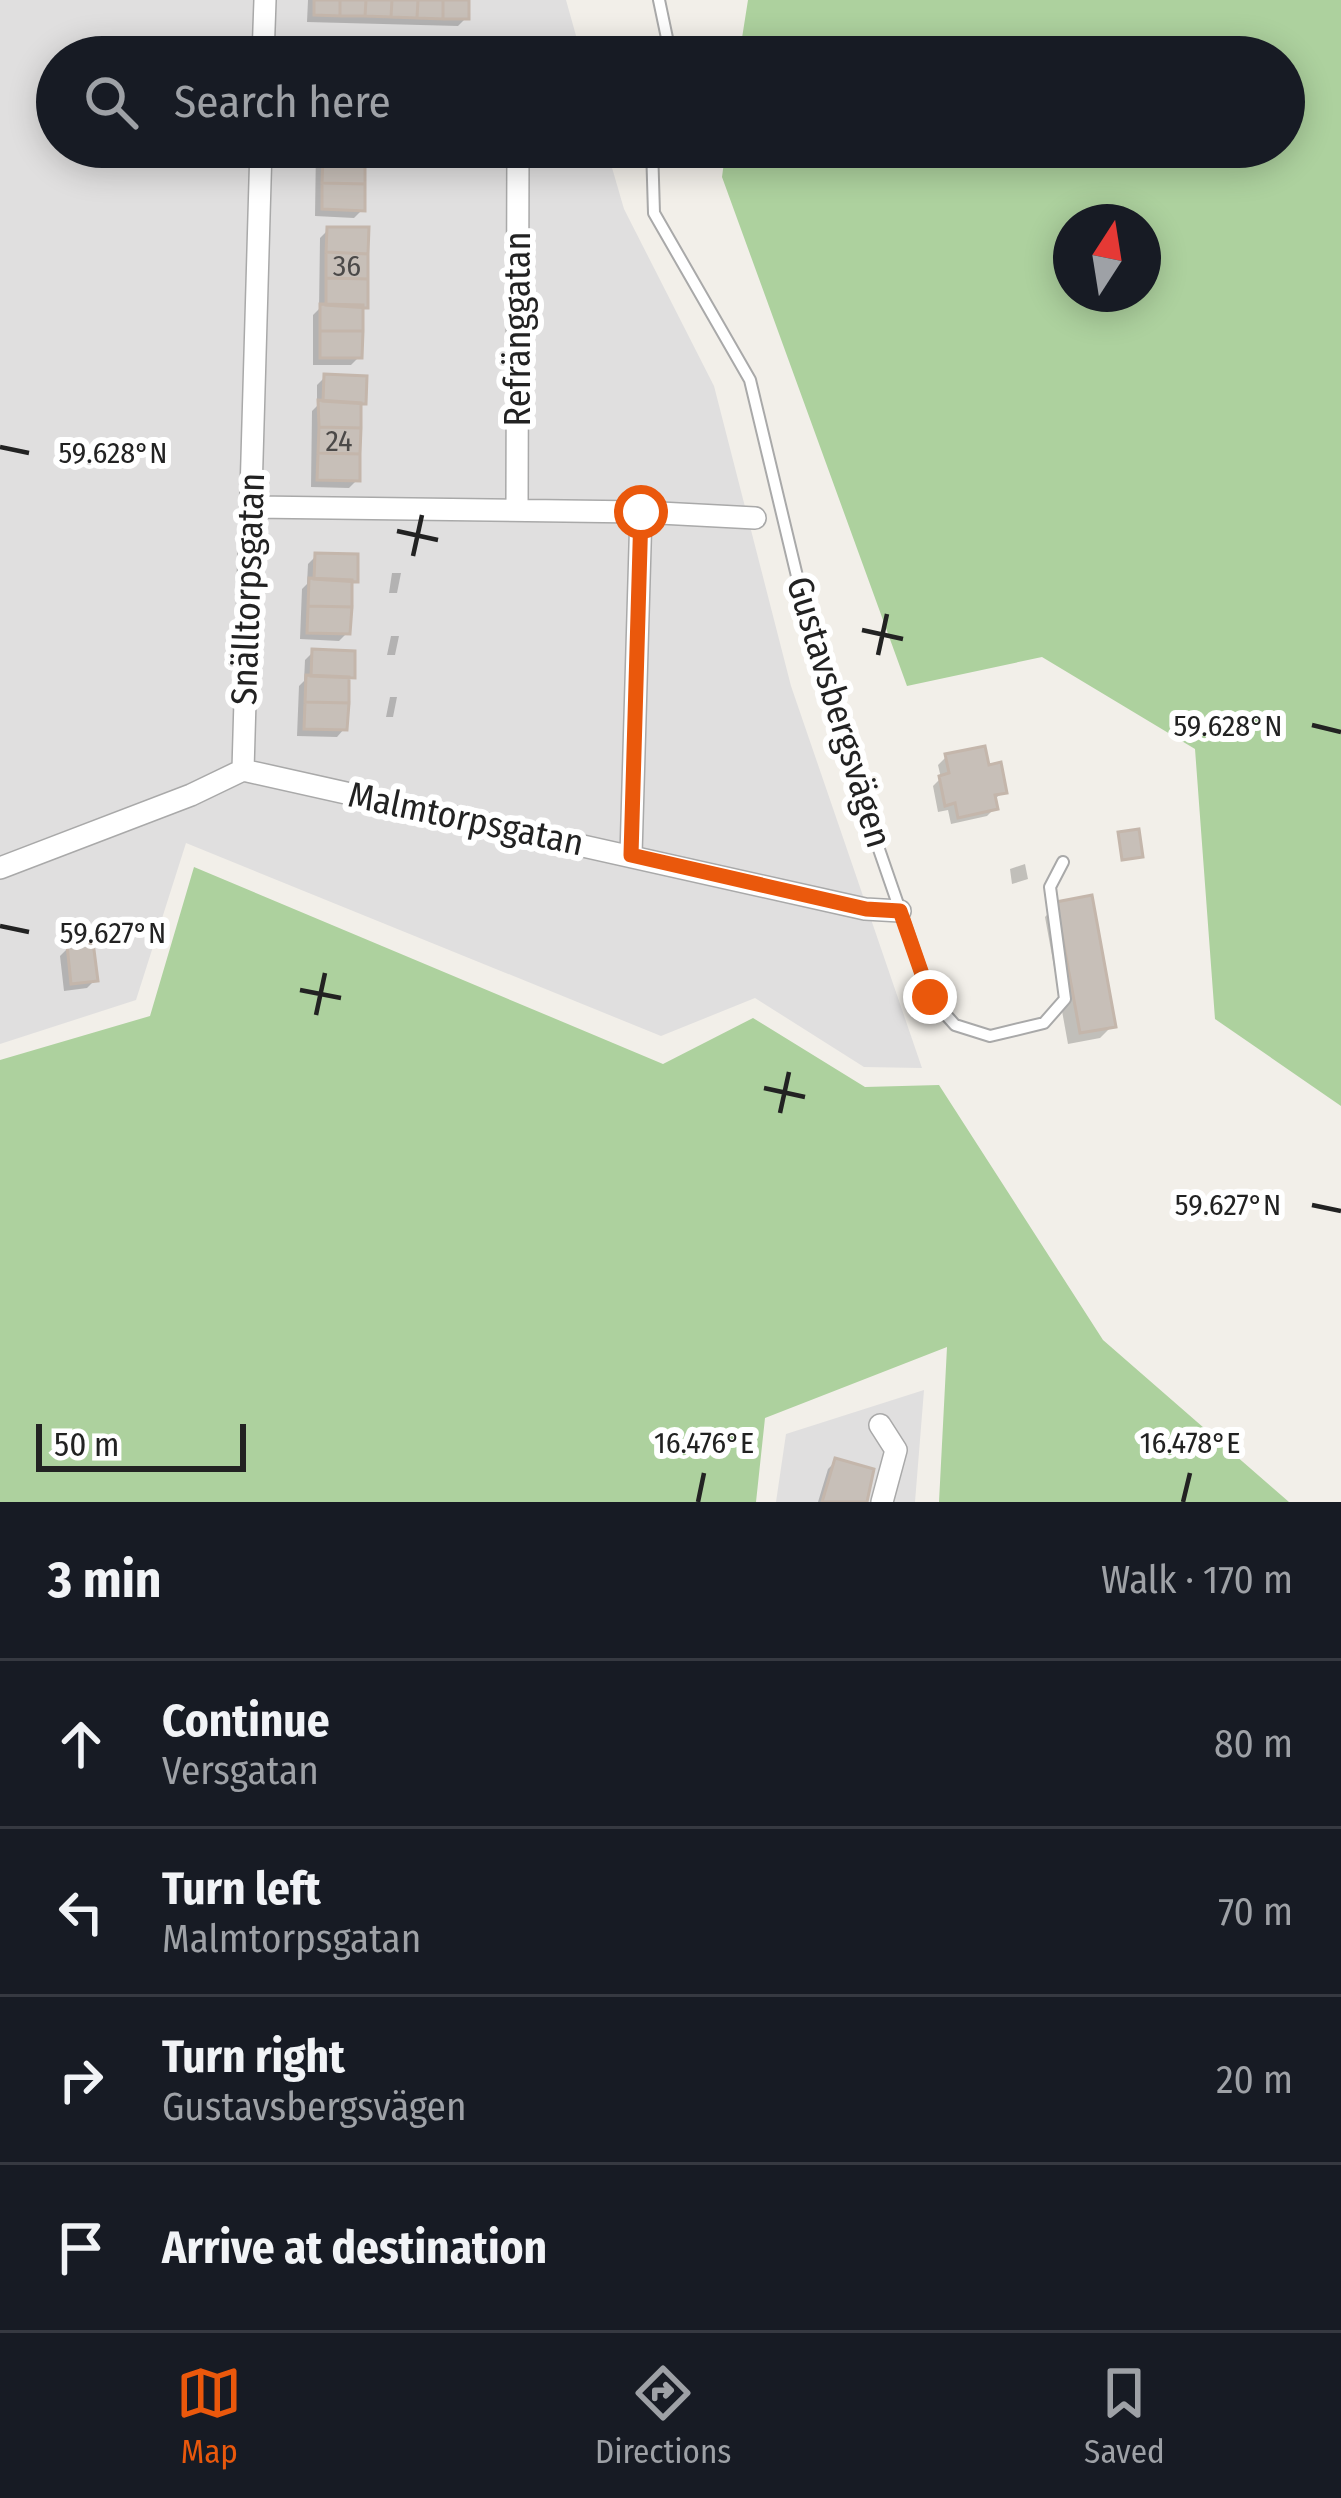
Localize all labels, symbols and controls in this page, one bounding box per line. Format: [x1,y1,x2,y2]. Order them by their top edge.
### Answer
search box [36,36,1305,168]
icon: search [78,69,144,135]
text: Search here [174,75,391,129]
north arrow [1053,204,1161,312]
street label: Refränggatan [496,232,540,426]
house number: 36 [333,248,361,284]
house number: 24 [325,423,353,459]
text: 59.628°N [58,435,168,471]
street label: Snälltorpsgatan [222,472,274,706]
route start [614,485,668,539]
street label: Gustavsbergsvägen [777,571,901,853]
text: 59.628°N [1173,708,1283,744]
street label: Malmtorpsgatan [344,773,588,865]
text: 59.627°N [60,915,166,951]
route end [903,970,957,1024]
text: 59.627°N [1175,1187,1281,1223]
scale bar [36,1418,246,1471]
text: 50 m [54,1425,119,1465]
text: 16.476°E [654,1425,754,1461]
text: 16.478°E [1140,1425,1240,1461]
text: 3 min [48,1549,162,1611]
text: Walk · 170 m [1101,1557,1293,1603]
text: Continue [162,1694,330,1748]
icon: ahead [48,1711,114,1777]
text: 80 m [1214,1721,1293,1767]
text: Versgatan [162,1748,319,1794]
text: Turn left [162,1862,321,1916]
icon: left [48,1879,114,1945]
text: 70 m [1218,1889,1293,1935]
text: Malmtorpsgatan [162,1916,421,1962]
text: Turn right [162,2030,345,2084]
icon: right [48,2047,114,2113]
text: 20 m [1216,2057,1293,2103]
text: Gustavsbergsvägen [162,2084,466,2130]
icon: arrive [48,2215,114,2281]
text: Arrive at destination [162,2221,547,2275]
tab: Map [176,2360,242,2472]
tab: Directions [595,2360,731,2472]
tab: Saved [1084,2360,1165,2472]

